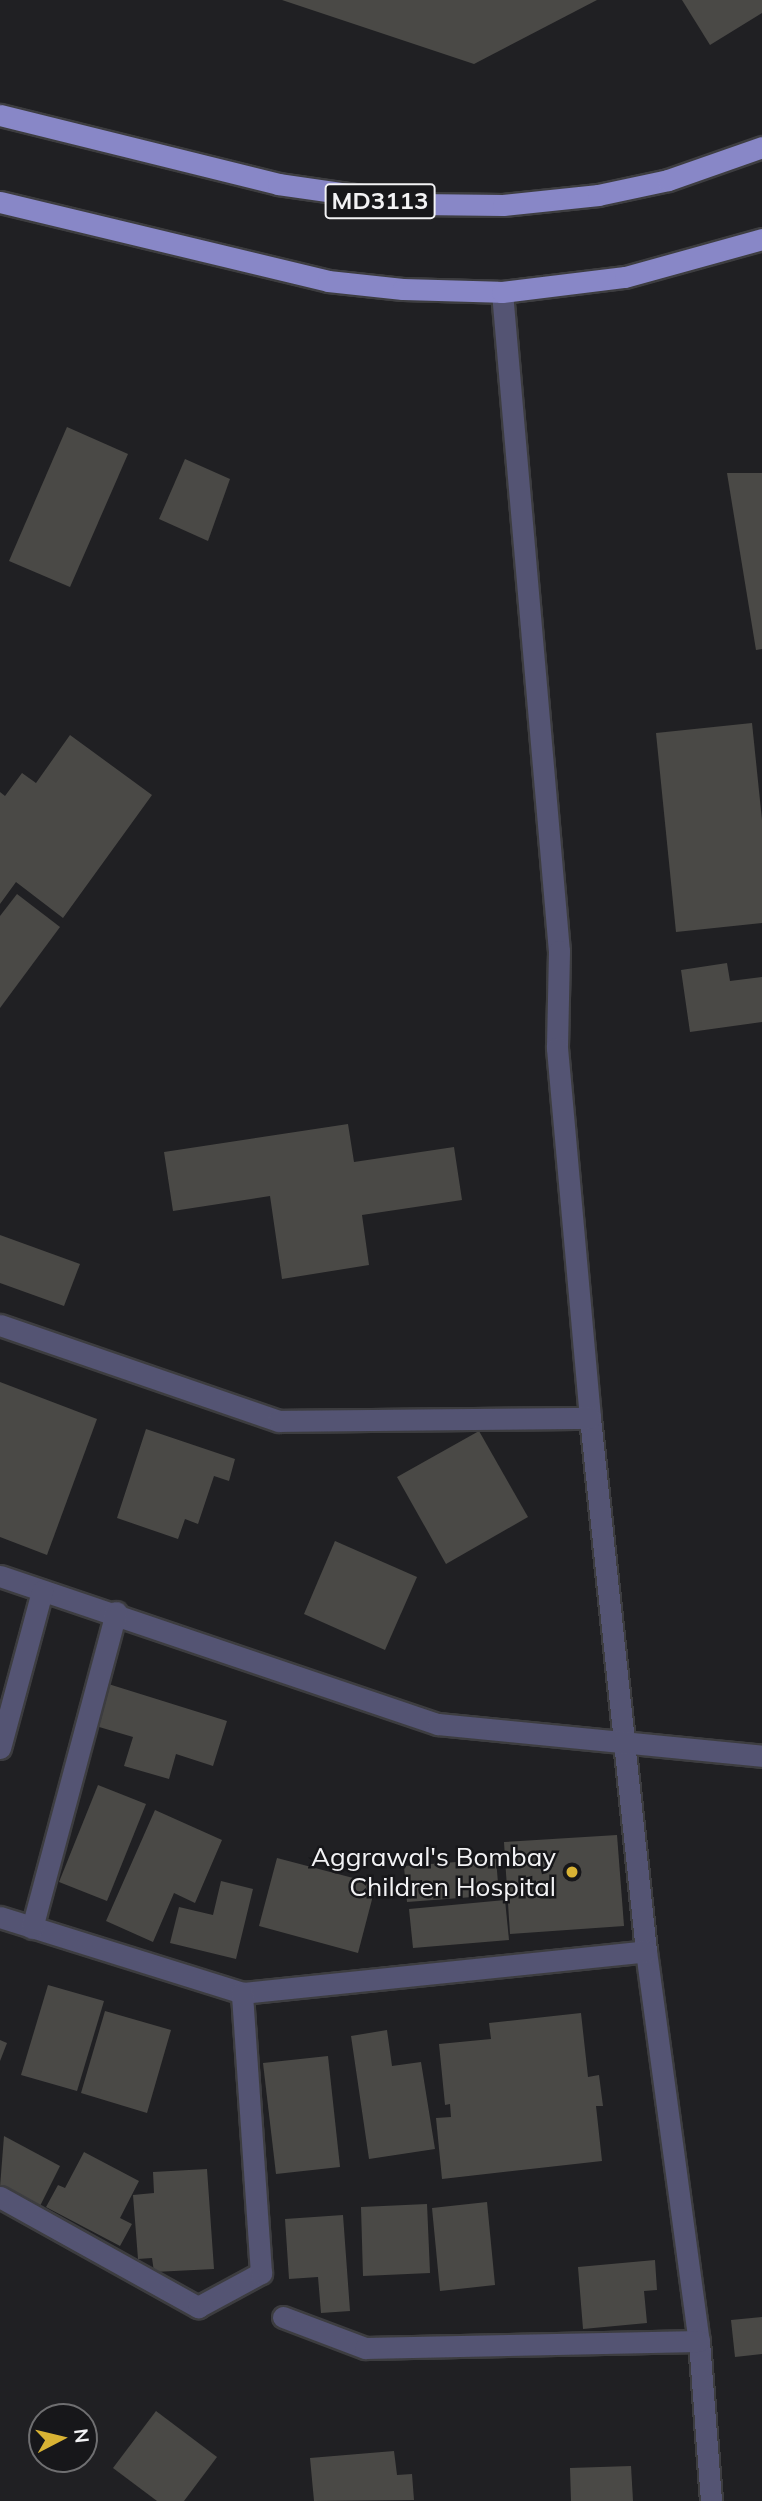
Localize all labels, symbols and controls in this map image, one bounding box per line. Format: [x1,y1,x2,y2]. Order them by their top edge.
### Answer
road number: MD3113 [324,181,436,222]
place label: Aggrawal's Bombay Children Hospital [311,1841,556,1902]
marker: Aggrawal's Bombay Children Hospital [562,1862,582,1882]
north arrow [28,2403,98,2473]
text: N [69,2427,95,2444]

